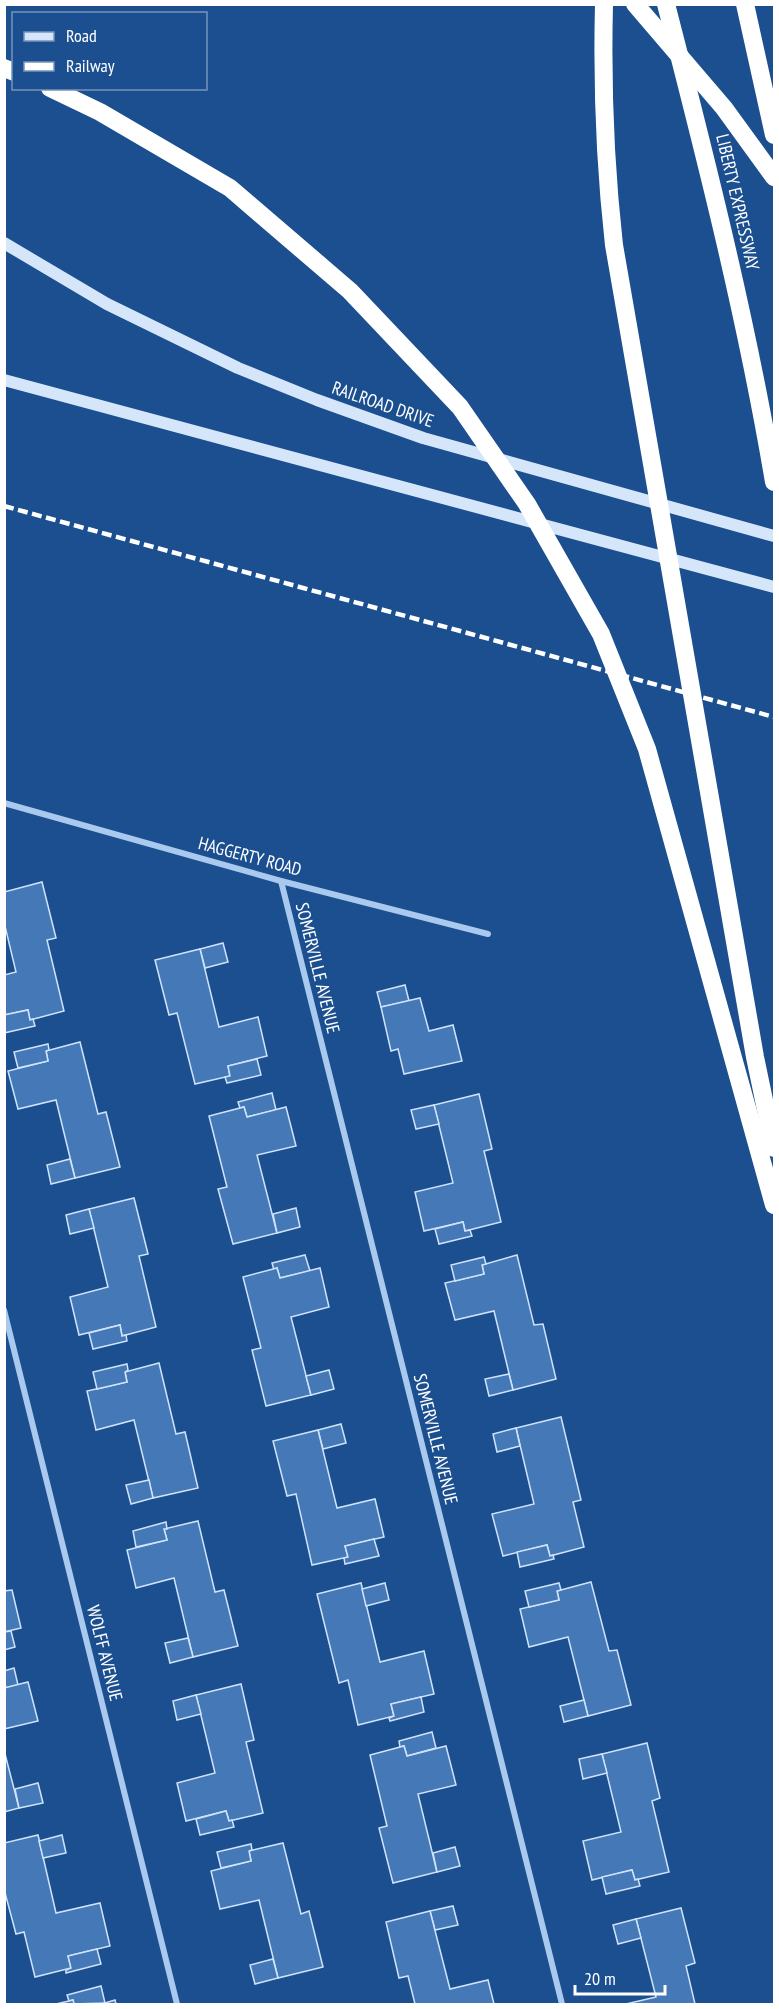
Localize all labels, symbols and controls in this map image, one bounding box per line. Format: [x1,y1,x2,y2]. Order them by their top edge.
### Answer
legend [12,12,207,90]
text: Road [66,24,97,47]
text: Railway [66,54,115,77]
street label: LIBERTY EXPRESSWAY [711,132,765,273]
street label: RAILROAD DRIVE [329,376,437,432]
street label: HAGGERTY ROAD [196,831,304,881]
street label: SOMERVILLE AVENUE [291,900,345,1036]
street label: SOMERVILLE AVENUE [409,1371,463,1507]
street label: WOLFF AVENUE [82,1603,128,1703]
scale bar [575,1958,665,1996]
text: 20 m [584,1967,616,1990]

